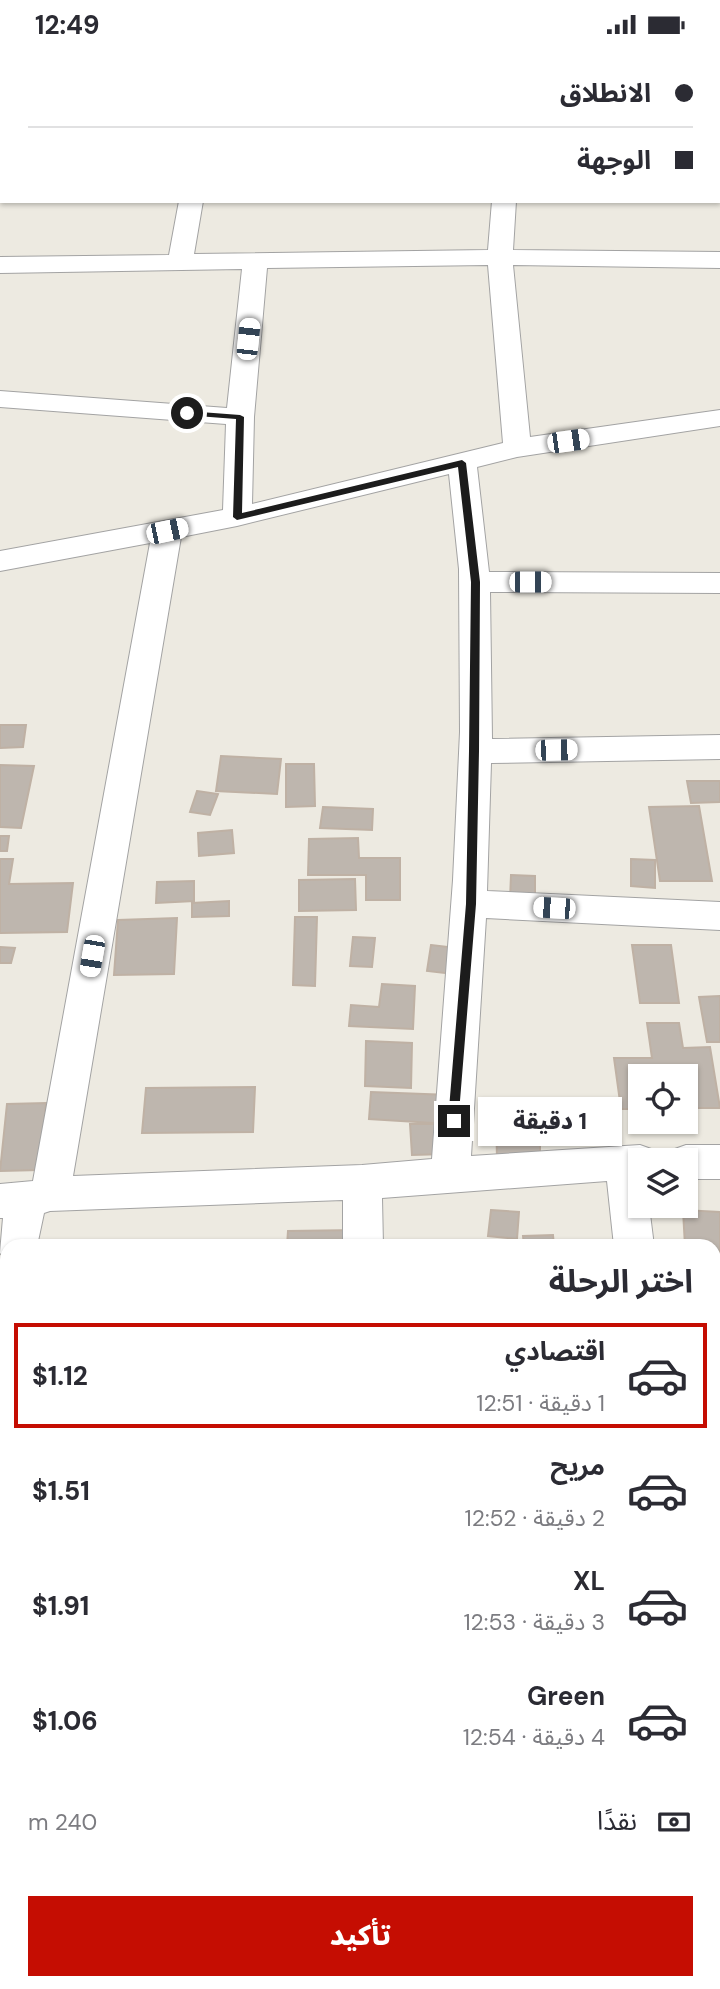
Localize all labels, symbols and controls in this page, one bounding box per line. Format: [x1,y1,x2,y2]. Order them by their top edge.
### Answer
text: 12:49 [35,8,99,42]
text: الانطلاق [560,76,651,110]
text: الوجهة [577,143,651,177]
car [236,317,261,361]
route start [171,397,203,429]
car [546,428,591,454]
car [145,516,190,546]
car [510,572,552,593]
car [535,739,578,761]
car [533,896,576,920]
car [79,933,106,979]
map controls [628,1064,698,1218]
button: locate [628,1064,698,1134]
callout: 1 دقيقة [478,1097,622,1145]
route end [438,1105,470,1137]
text: 1 دقيقة [513,1106,587,1136]
button: layers [628,1148,698,1218]
text: اختر الرحلة [549,1260,693,1302]
text: اقتصادي [505,1334,605,1368]
icon: car [626,1344,689,1407]
text: $1.12 [32,1359,88,1393]
text: 1 دقيقة · 12:51 [476,1388,605,1418]
text: مريح [550,1449,605,1483]
icon: car [626,1459,689,1522]
text: $1.51 [32,1474,90,1508]
text: 2 دقيقة · 12:52 [464,1503,605,1533]
text: XL [573,1564,605,1598]
icon: car [626,1574,689,1637]
text: $1.91 [32,1589,89,1623]
text: 3 دقيقة · 12:53 [463,1607,605,1637]
text: Green [527,1679,605,1713]
icon: car [626,1689,689,1752]
text: $1.06 [32,1704,98,1738]
text: 4 دقيقة · 12:54 [463,1722,605,1752]
icon: cash [655,1803,693,1841]
text: نقدًا [597,1804,637,1838]
text: 240 m [28,1807,97,1837]
button: تأكيد [28,1896,693,1976]

